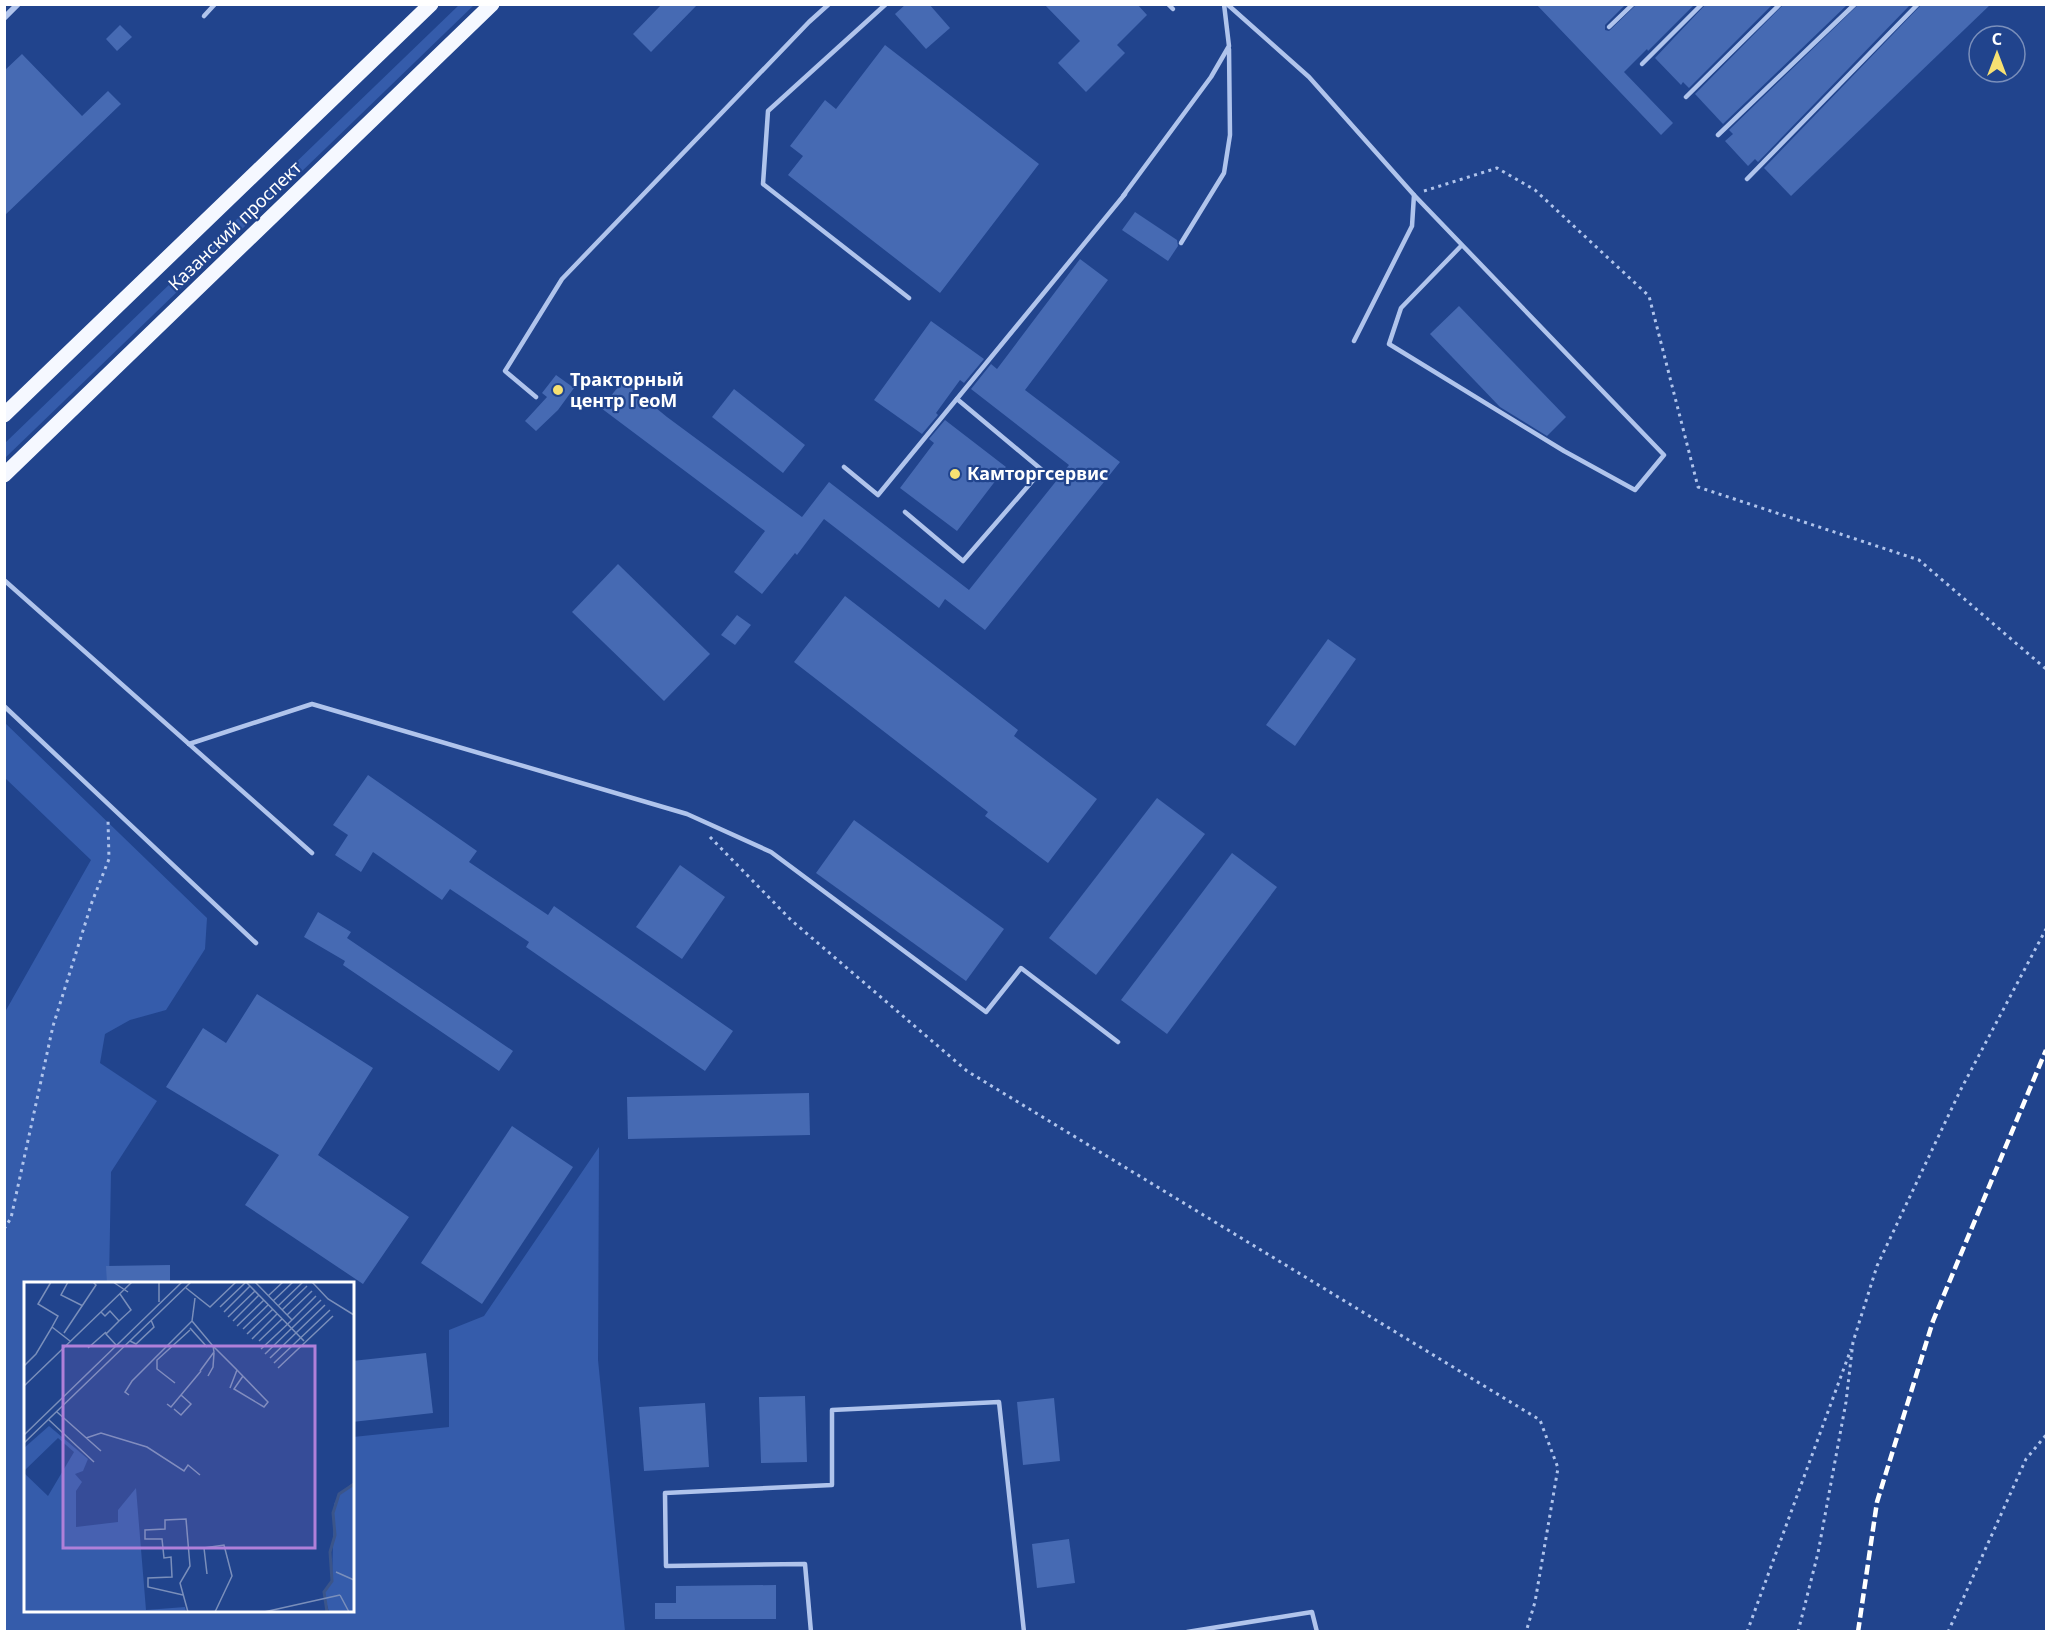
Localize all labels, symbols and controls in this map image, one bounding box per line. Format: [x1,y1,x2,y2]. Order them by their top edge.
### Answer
north arrow [1967,24,2027,84]
text: С [1992,28,2002,50]
street label: Казанский проспект [162,155,307,295]
place label: Тракторный центр ГеоМ [570,367,684,412]
marker: Тракторный центр ГеоМ [551,383,565,397]
place label: Камторгсервис [967,461,1108,485]
marker: Камторгсервис [948,467,962,481]
inset map [24,1282,354,1612]

